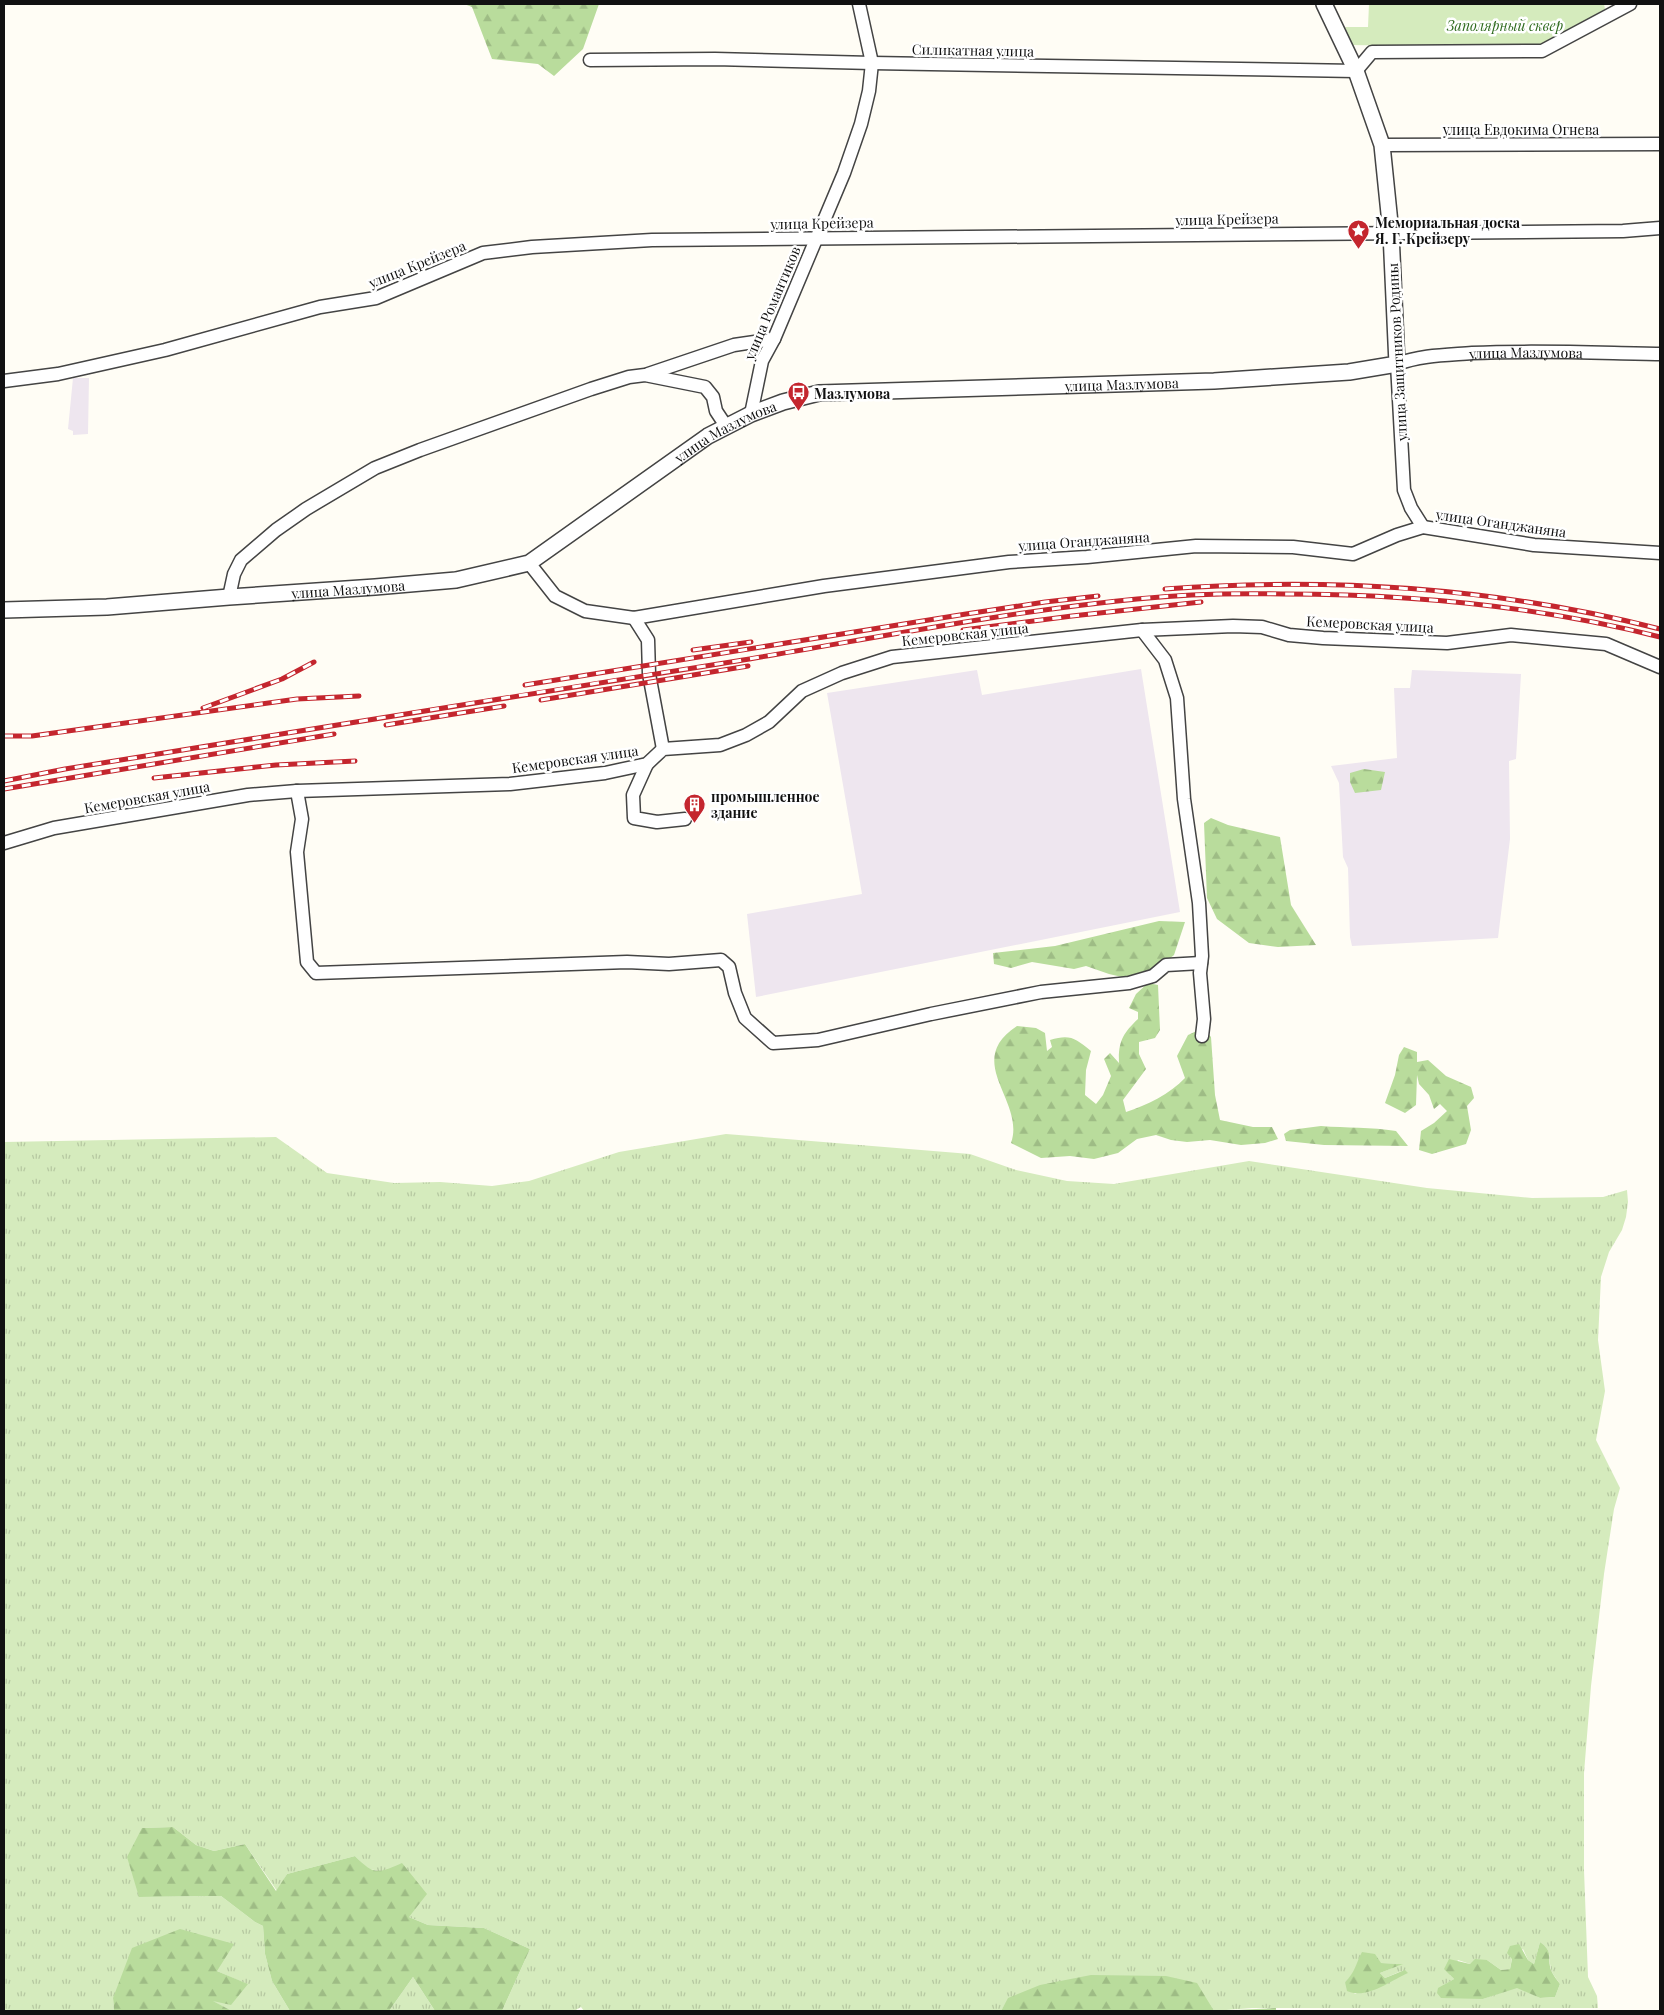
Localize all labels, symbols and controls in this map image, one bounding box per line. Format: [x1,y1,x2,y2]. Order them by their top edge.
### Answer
park label: Заполярный сквер [1446,16,1564,35]
street label: Силикатная улица [912,39,1034,61]
street label: улица Евдокима Огнева [1442,120,1599,139]
street label: улица Крейзера [1174,209,1279,229]
street label: улица Крейзера [769,213,874,233]
place label: Мемориальная доска Я. Г. Крейзеру [1374,213,1521,248]
place icon: Мемориальная доска Я. Г. Крейзеру [1347,218,1371,249]
street label: улица Крейзера [365,236,469,293]
street label: улица Романтиков [739,243,805,364]
street label: улица Защитников Родины [1383,262,1411,443]
street label: улица Мазлумова [1467,342,1583,363]
street label: улица Мазлумова [1064,373,1179,395]
bus stop icon: Мазлумова [786,381,810,412]
place label: Мазлумова [814,384,891,403]
street label: улица Мазлумова [669,396,779,467]
street label: улица Оганджаняна [1434,504,1567,542]
street label: улица Оганджаняна [1017,527,1150,555]
street label: улица Мазлумова [290,575,406,602]
street label: Кемеровская улица [1306,611,1434,637]
street label: Кемеровская улица [901,618,1029,650]
street label: Кемеровская улица [511,741,639,777]
street label: Кемеровская улица [83,777,211,817]
place label: промышленное здание [711,787,820,822]
building icon: промышленное здание [683,792,707,823]

